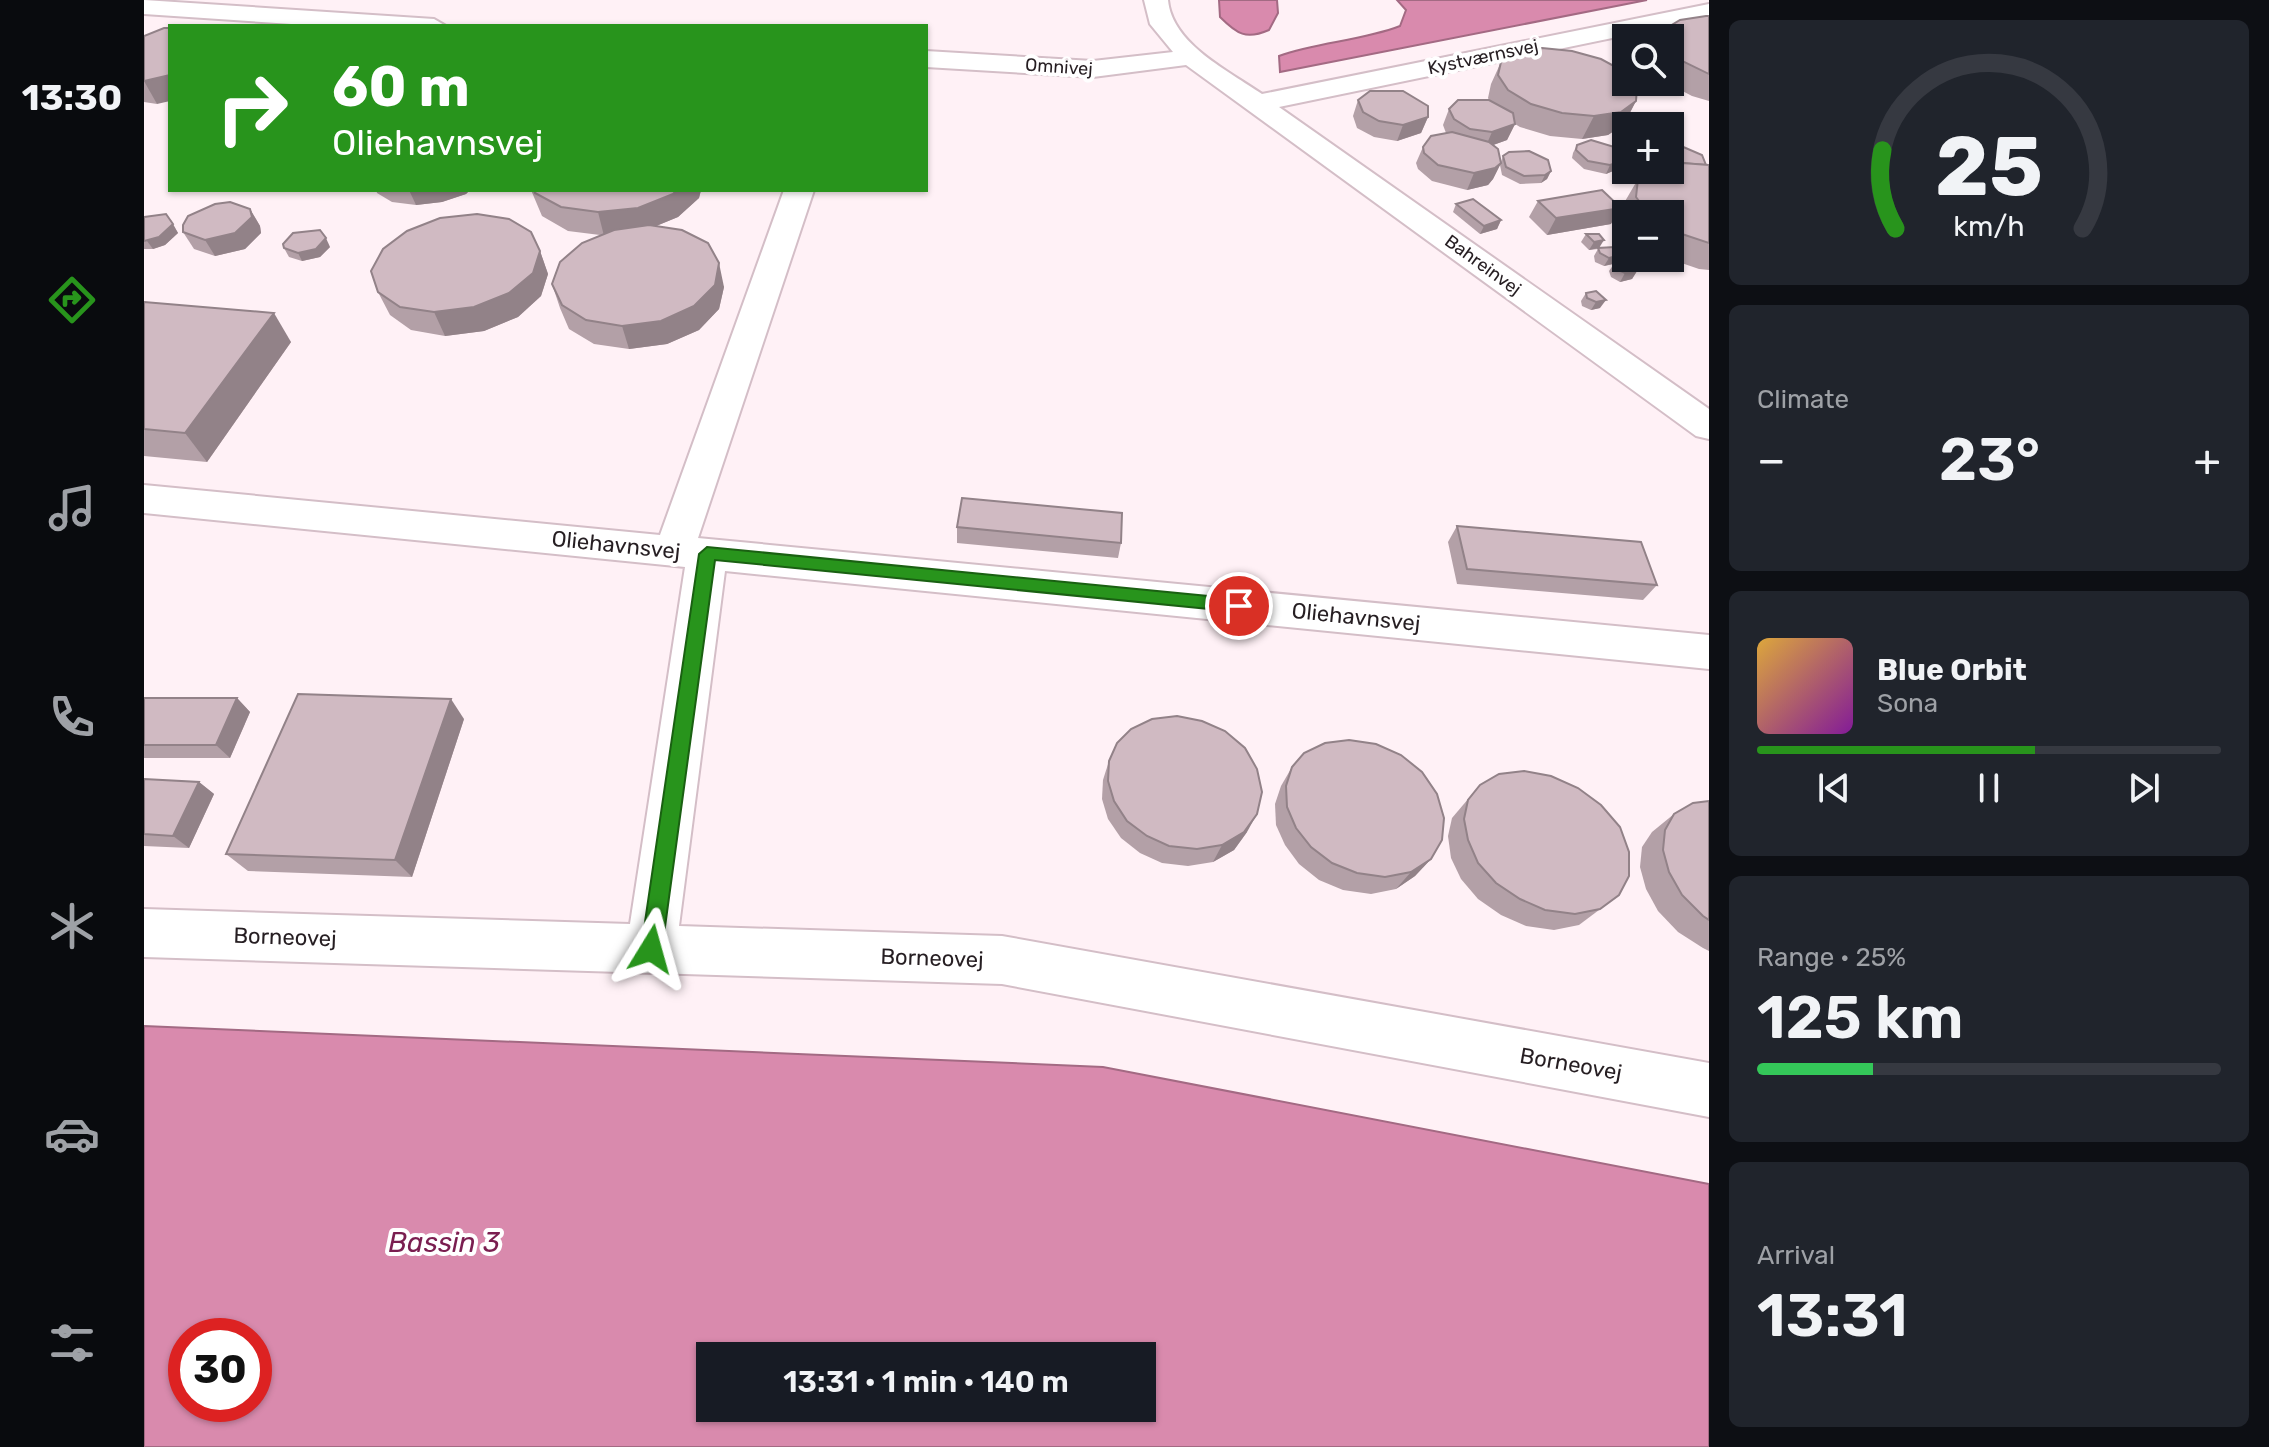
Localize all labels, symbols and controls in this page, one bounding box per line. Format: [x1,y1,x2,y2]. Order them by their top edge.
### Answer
map controls [1612,24,1684,272]
button: search [1612,24,1684,96]
street label: Kystværnsvej [1426,35,1540,79]
text: 60 m [332,54,470,120]
street label: Omnivej [1024,54,1094,80]
icon: right [200,56,304,160]
text: 13:30 [22,76,122,119]
button: + [1612,112,1684,184]
text: 25 [1935,116,2043,215]
text: Oliehavnsvej [332,121,544,164]
button: − [1612,200,1684,272]
text: km/h [1953,209,2025,243]
street label: Bahreinvej [1441,230,1525,300]
icon: directions [44,272,100,328]
text: Climate [1757,384,1849,415]
text: 23° [1939,424,2040,495]
text: − [1757,434,1786,486]
text: + [2194,434,2221,486]
icon: music [44,480,100,536]
street label: Oliehavnsvej [550,525,682,565]
pin [1205,572,1273,640]
icon: arrive [1217,584,1261,628]
street label: Oliehavnsvej [1290,597,1422,637]
text: Blue Orbit [1877,652,2027,688]
text: Sona [1877,688,1938,719]
icon: phone [44,689,100,745]
icon: previous [1812,766,1856,810]
icon: pause [1967,766,2011,810]
icon: next [2122,766,2166,810]
icon: climate [44,898,100,954]
position arrow [609,907,693,991]
street label: Borneovej [233,922,337,952]
text: Range · 25% [1757,942,1906,973]
street label: Borneovej [880,943,984,973]
text: 125 km [1757,982,1964,1053]
street label: Borneovej [1518,1042,1624,1086]
icon: car [44,1106,100,1162]
water label: Bassin 3 [388,1226,501,1259]
text: Arrival [1757,1240,1835,1271]
text: 13:31 [1757,1280,1908,1351]
icon: filters [44,1315,100,1371]
speed limit sign: 30 [168,1318,272,1422]
text: 13:31 · 1 min · 140 m [783,1364,1069,1400]

